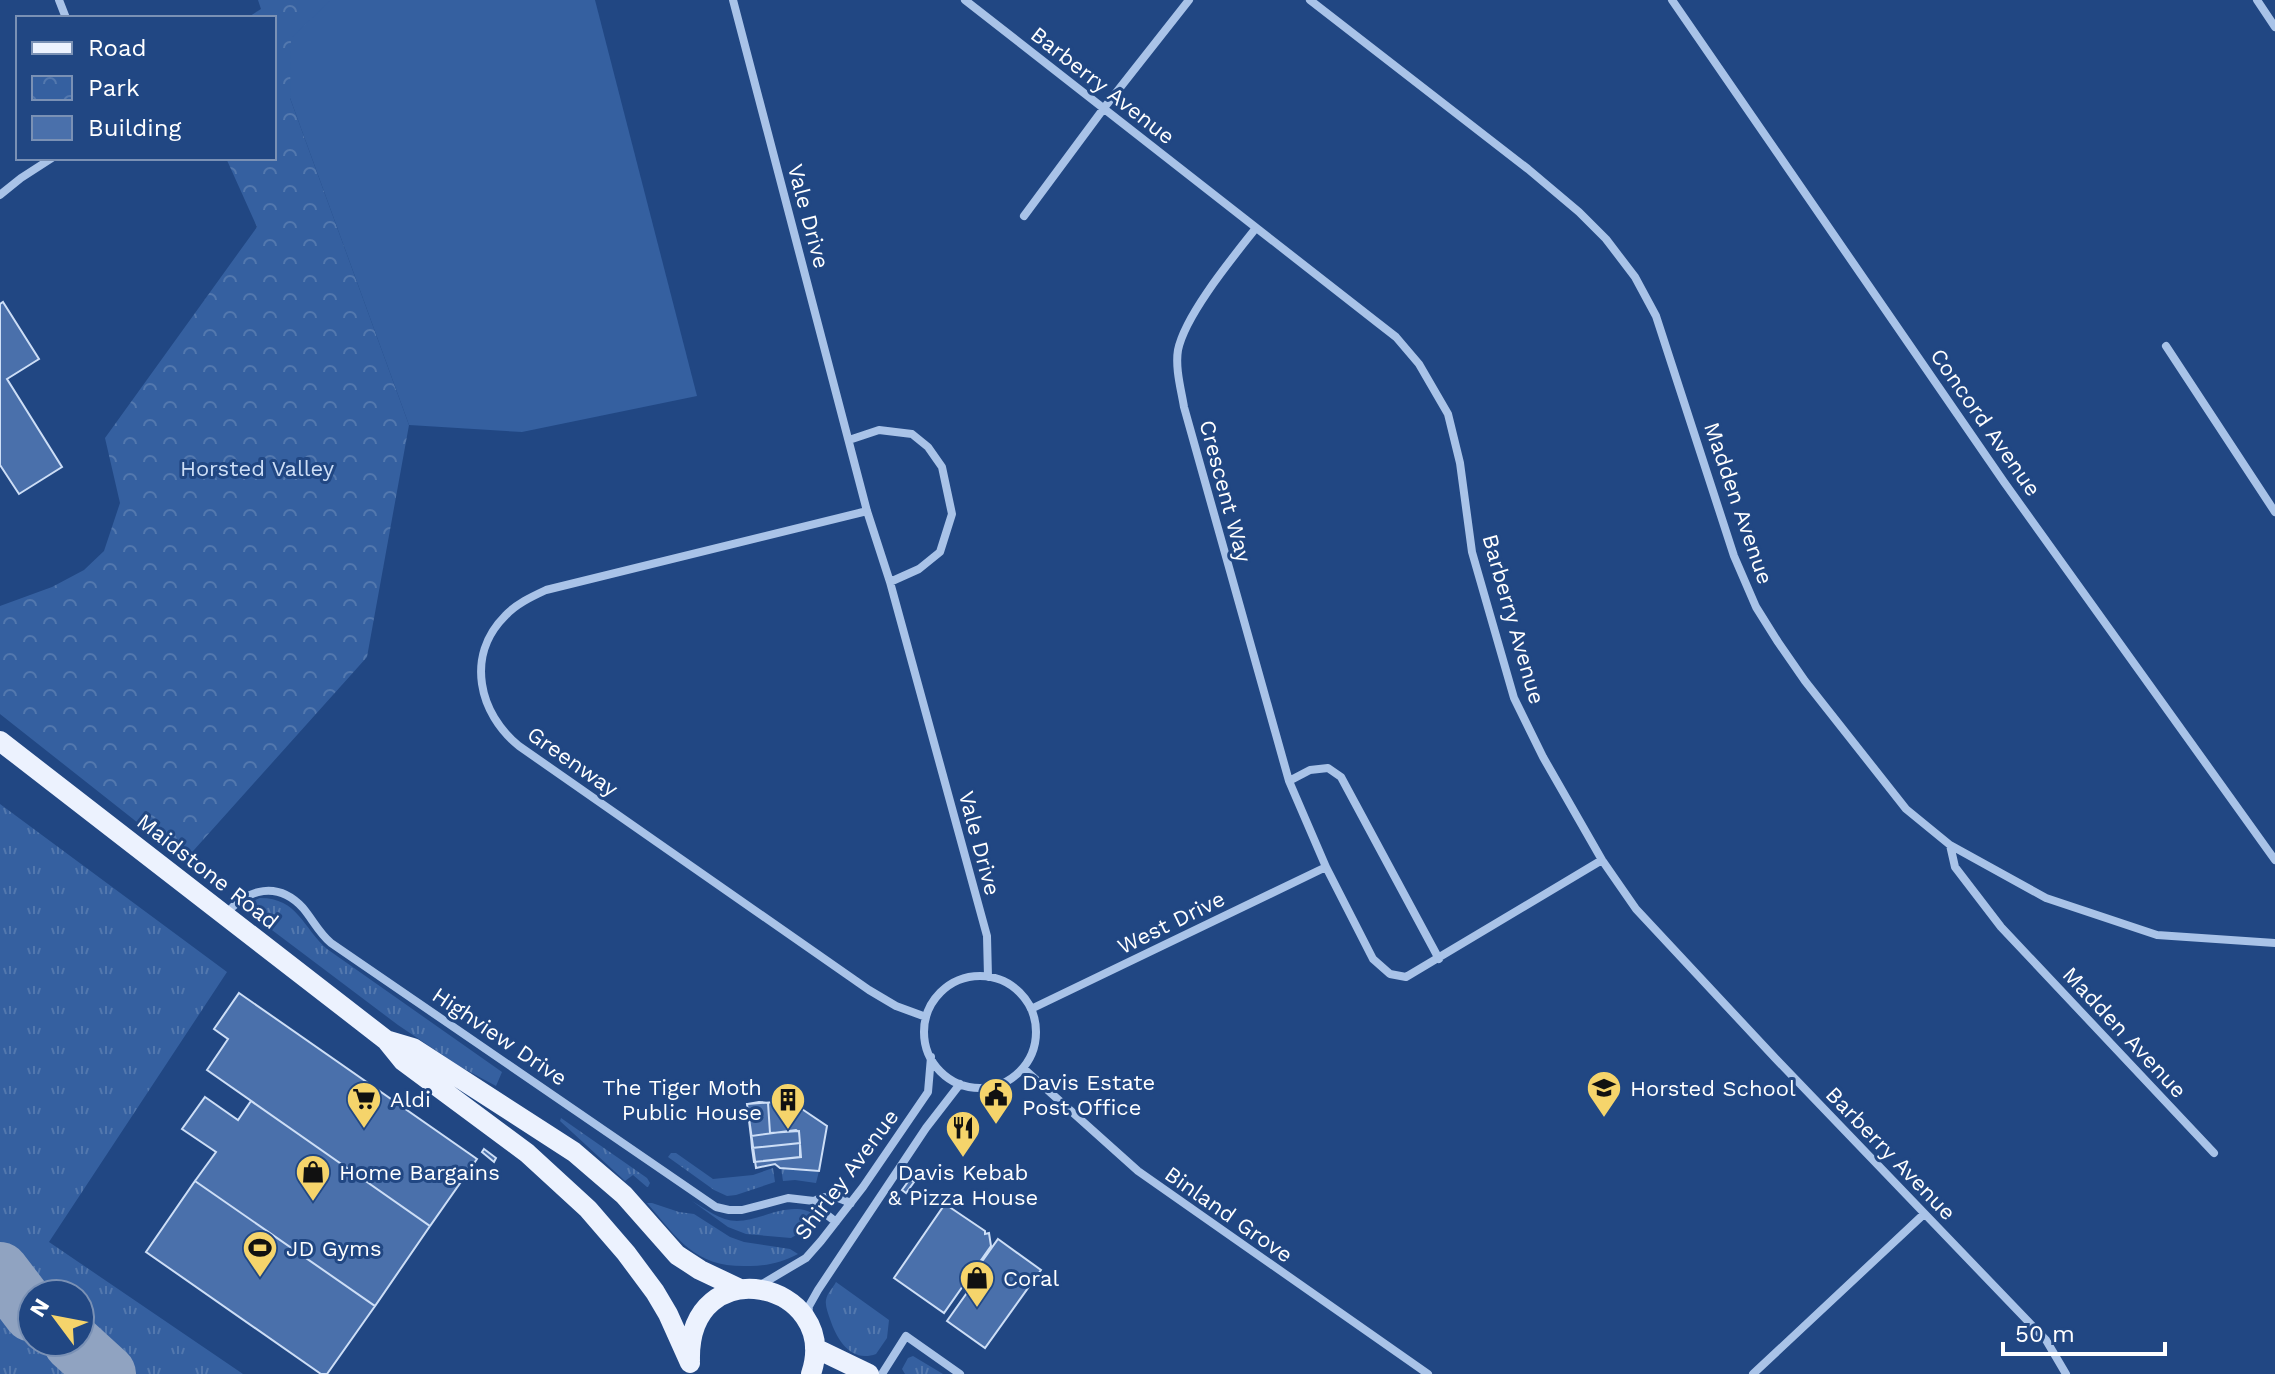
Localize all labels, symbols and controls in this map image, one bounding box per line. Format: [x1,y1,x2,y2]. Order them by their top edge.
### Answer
legend [16,16,276,160]
street label: Barberry Avenue [1026,22,1180,149]
text: Road [88,34,147,62]
text: Park [88,74,140,102]
text: Building [88,114,181,142]
street label: Vale Drive [783,161,834,271]
street label: Concord Avenue [1925,344,2046,501]
street label: Crescent Way [1195,417,1257,566]
street label: Madden Avenue [1699,419,1778,587]
park label: Horsted Valley [180,456,335,481]
street label: Barberry Avenue [1477,531,1550,707]
street label: Greenway [523,721,623,802]
street label: Vale Drive [954,788,1005,898]
street label: Maidstone Road [132,809,283,934]
street label: West Drive [1114,886,1229,959]
street label: Madden Avenue [2058,962,2192,1103]
street label: Highview Drive [428,982,572,1091]
school or university icon: Horsted School [1585,1069,1623,1119]
place label: Davis Estate Post Office [1022,1070,1155,1120]
place label: The Tiger Moth Public House [602,1075,762,1125]
public building icon: Davis Estate Post Office [977,1076,1015,1126]
place label: Horsted School [1630,1076,1796,1101]
supermarket icon: Aldi [345,1080,383,1130]
building icon: The Tiger Moth Public House [769,1081,807,1131]
street label: Barberry Avenue [1821,1082,1961,1225]
place label: Aldi [390,1087,431,1112]
street label: Shirley Avenue [789,1104,904,1244]
restaurant icon: Davis Kebab & Pizza House [944,1109,982,1159]
shop icon: Home Bargains [294,1153,332,1203]
place label: Home Bargains [339,1160,500,1185]
place label: Davis Kebab & Pizza House [888,1160,1038,1210]
street label: Binland Grove [1160,1161,1297,1268]
sports icon: JD Gyms [241,1229,279,1279]
place label: JD Gyms [286,1236,382,1261]
shop icon: Coral [958,1259,996,1309]
place label: Coral [1003,1266,1059,1291]
north arrow [16,1278,96,1358]
text: N [25,1294,54,1321]
scale bar [2003,1306,2165,1356]
text: 50 m [2015,1320,2075,1348]

